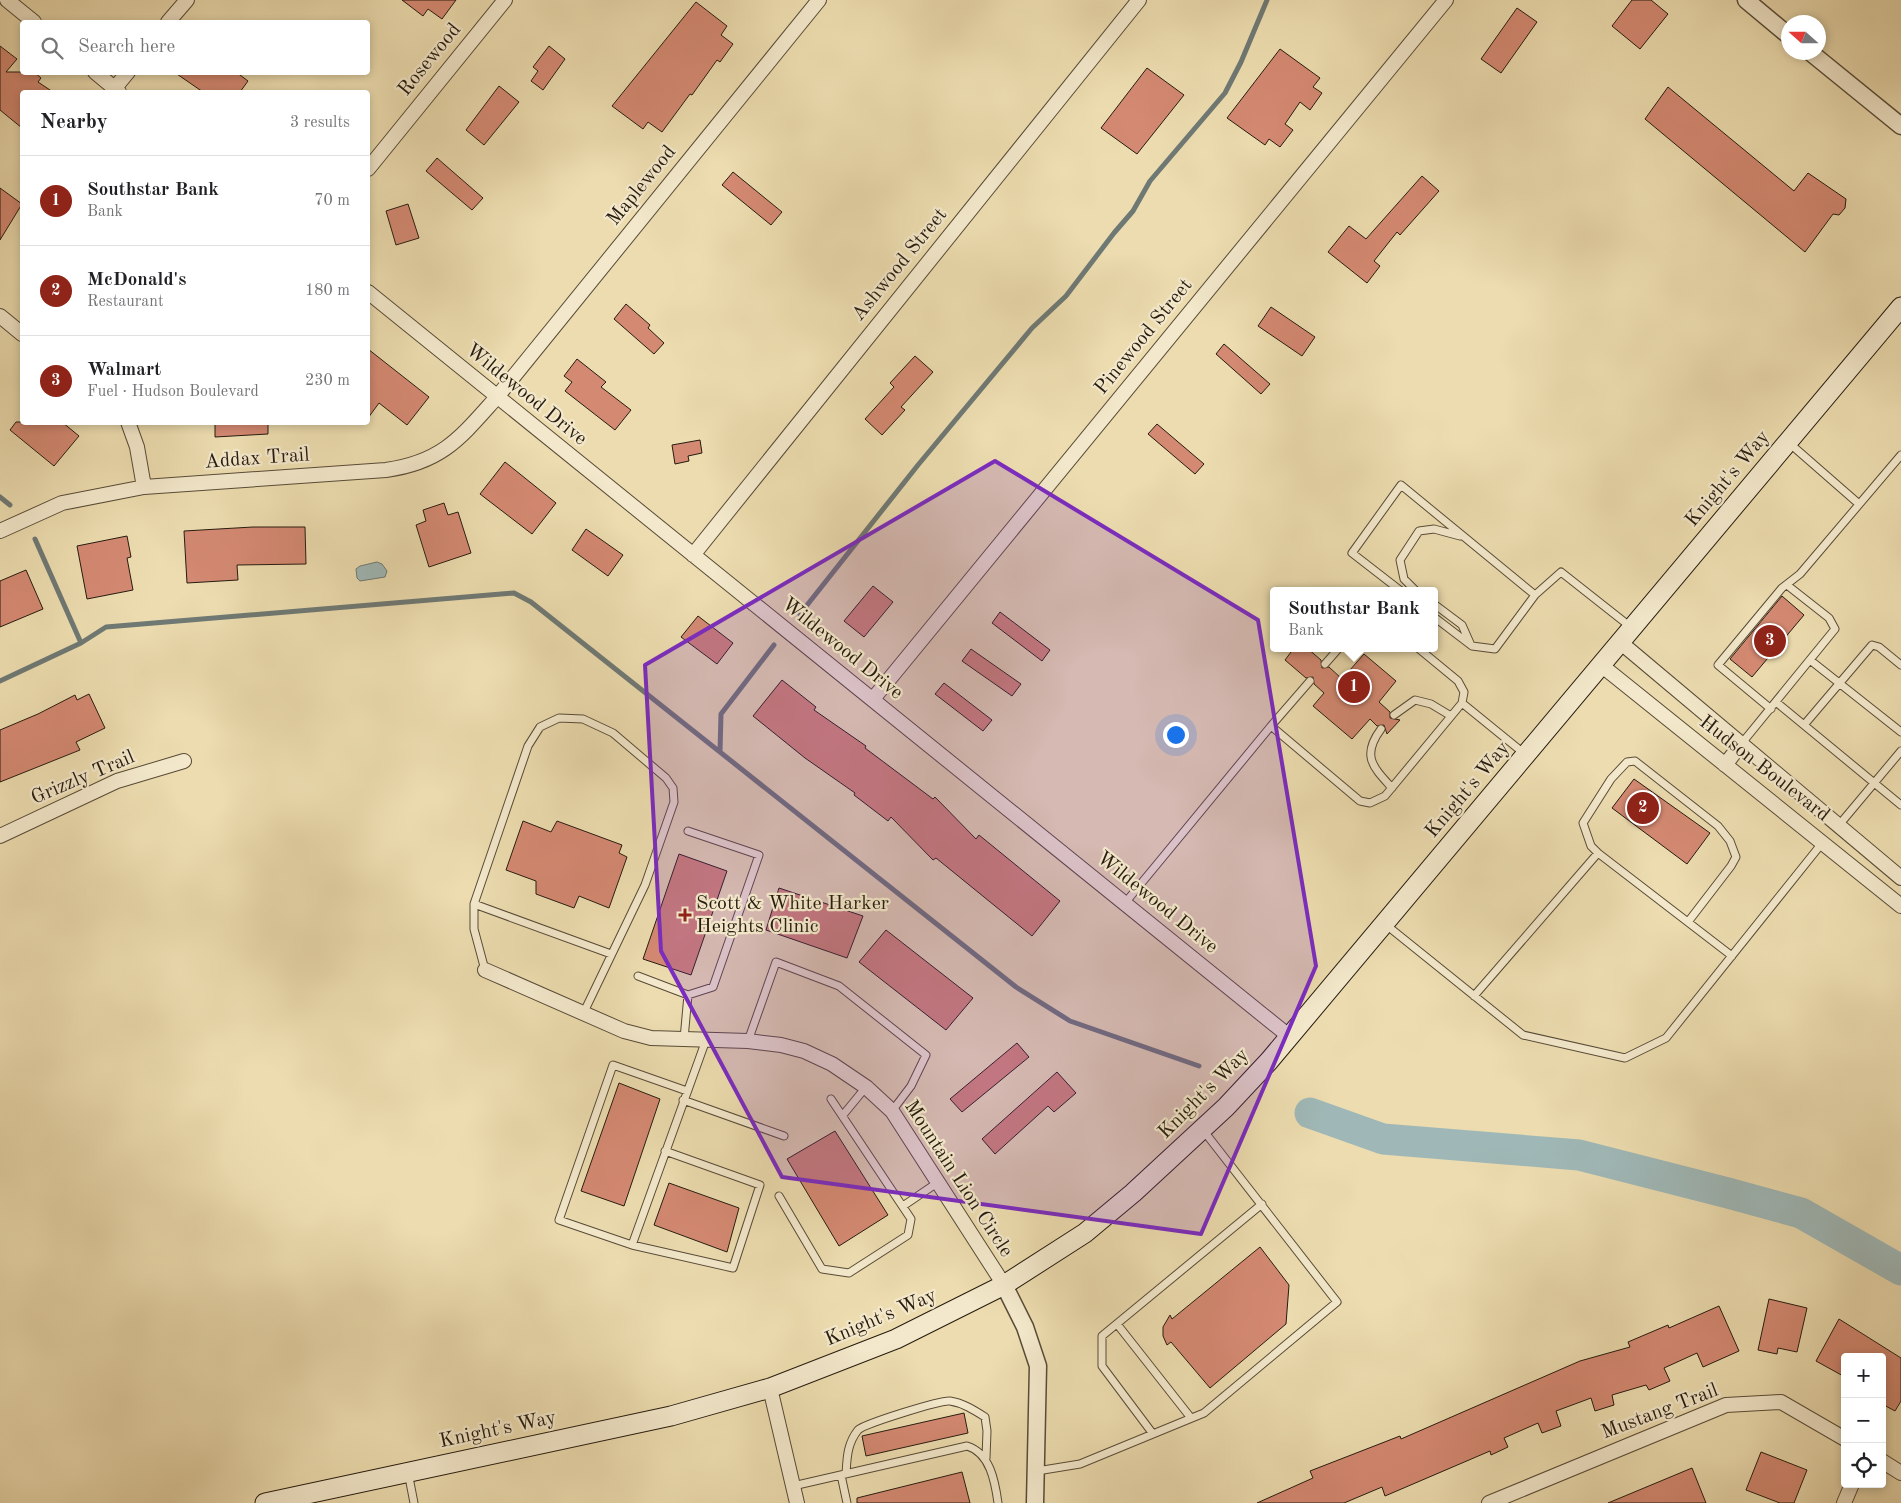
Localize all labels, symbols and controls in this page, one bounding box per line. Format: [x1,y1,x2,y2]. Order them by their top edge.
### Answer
north arrow [1781,15,1826,60]
search box [20,20,370,75]
street label: Rosewood [395,20,465,100]
icon: search [38,34,66,62]
text: Search here [78,38,175,57]
text: Nearby [40,112,108,133]
text: 3 results [290,115,350,131]
street label: Maplewood [604,142,680,230]
text: Southstar Bank [87,181,219,200]
text: 1 [51,193,61,209]
text: 70 m [314,193,350,209]
text: Bank [87,204,123,220]
street label: Ashwood Street [849,205,951,325]
text: McDonald's [87,271,186,290]
street label: Pinewood Street [1091,275,1197,399]
text: 2 [51,283,61,299]
text: 180 m [305,283,350,299]
text: Restaurant [87,294,164,310]
street label: Wildewood Drive [462,340,590,450]
text: Walmart [87,361,161,380]
text: 3 [51,373,61,389]
text: 230 m [305,373,350,389]
text: Fuel · Hudson Boulevard [87,384,259,400]
street label: Knight's Way [1682,427,1774,531]
street label: Addax Trail [204,445,310,473]
popup [1270,587,1438,652]
street label: Wildewood Drive [778,594,906,704]
text: Southstar Bank [1288,600,1420,619]
pin: 3 [1754,622,1786,660]
text: Bank [1288,623,1324,639]
pin: 1 [1338,668,1370,706]
street label: Hudson Boulevard [1695,712,1833,826]
your location [1163,722,1189,748]
street label: Knight's Way [1422,738,1514,842]
street label: Grizzly Trail [28,747,138,809]
pin: 2 [1627,789,1659,827]
street label: Wildewood Drive [1093,848,1221,958]
place label: Scott & White Harker Heights Clinic [696,894,889,937]
marker: Scott & White Harker Heights Clinic [678,908,692,922]
street label: Knight's Way [1155,1045,1253,1143]
street label: Mountain Lion Circle [900,1097,1016,1261]
street label: Knight's Way [822,1285,940,1350]
map controls [1841,1353,1886,1488]
button: + [1841,1353,1886,1398]
street label: Mustang Trail [1599,1381,1721,1443]
button: − [1841,1398,1886,1443]
street label: Knight's Way [438,1408,559,1452]
button: locate [1841,1443,1886,1488]

